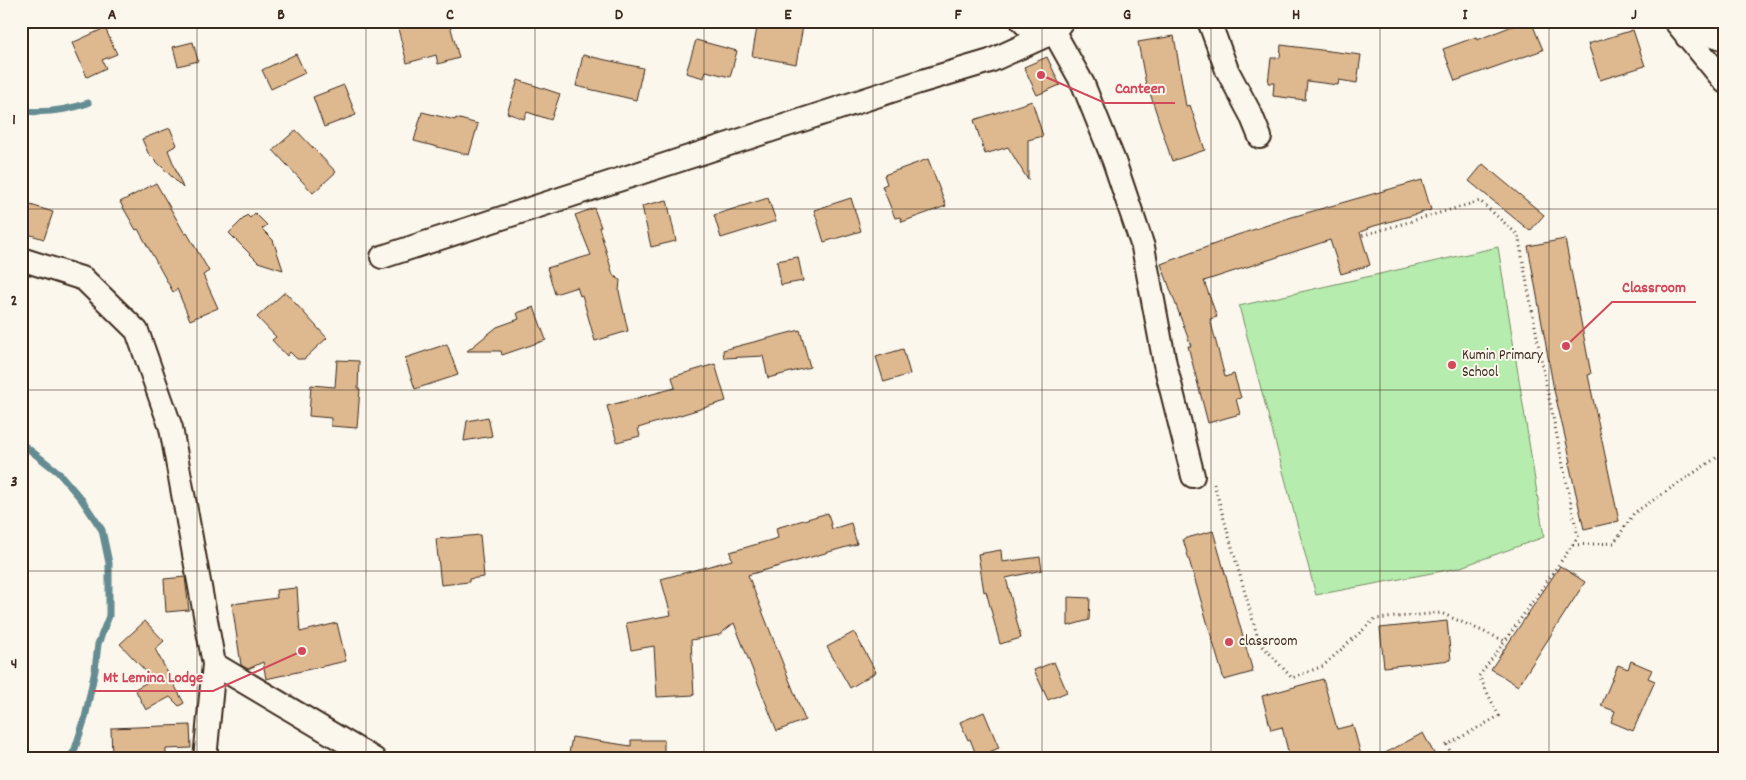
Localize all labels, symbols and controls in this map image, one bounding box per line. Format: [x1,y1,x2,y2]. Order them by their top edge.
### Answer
text: A [108,4,117,27]
text: B [277,4,285,27]
text: C [446,4,454,27]
text: D [615,4,624,27]
text: E [784,4,792,27]
text: F [954,4,962,27]
text: G [1123,4,1131,27]
text: H [1292,4,1300,27]
text: I [1463,4,1469,27]
text: J [1631,4,1637,27]
callout: Canteen [1105,72,1175,103]
text: Canteen [1115,78,1165,101]
text: 1 [12,109,16,132]
callout: Classroom [1612,271,1696,302]
text: Classroom [1622,277,1686,300]
text: 2 [11,290,18,313]
place label: Kumin Primary School [1462,345,1544,384]
marker: Kumin Primary School [1446,359,1458,371]
text: 3 [10,471,18,494]
place label: classroom [1239,631,1298,653]
marker: classroom [1223,636,1235,648]
text: 4 [11,653,17,676]
callout: Mt Lemina Lodge [93,660,213,691]
text: Mt Lemina Lodge [103,667,203,690]

